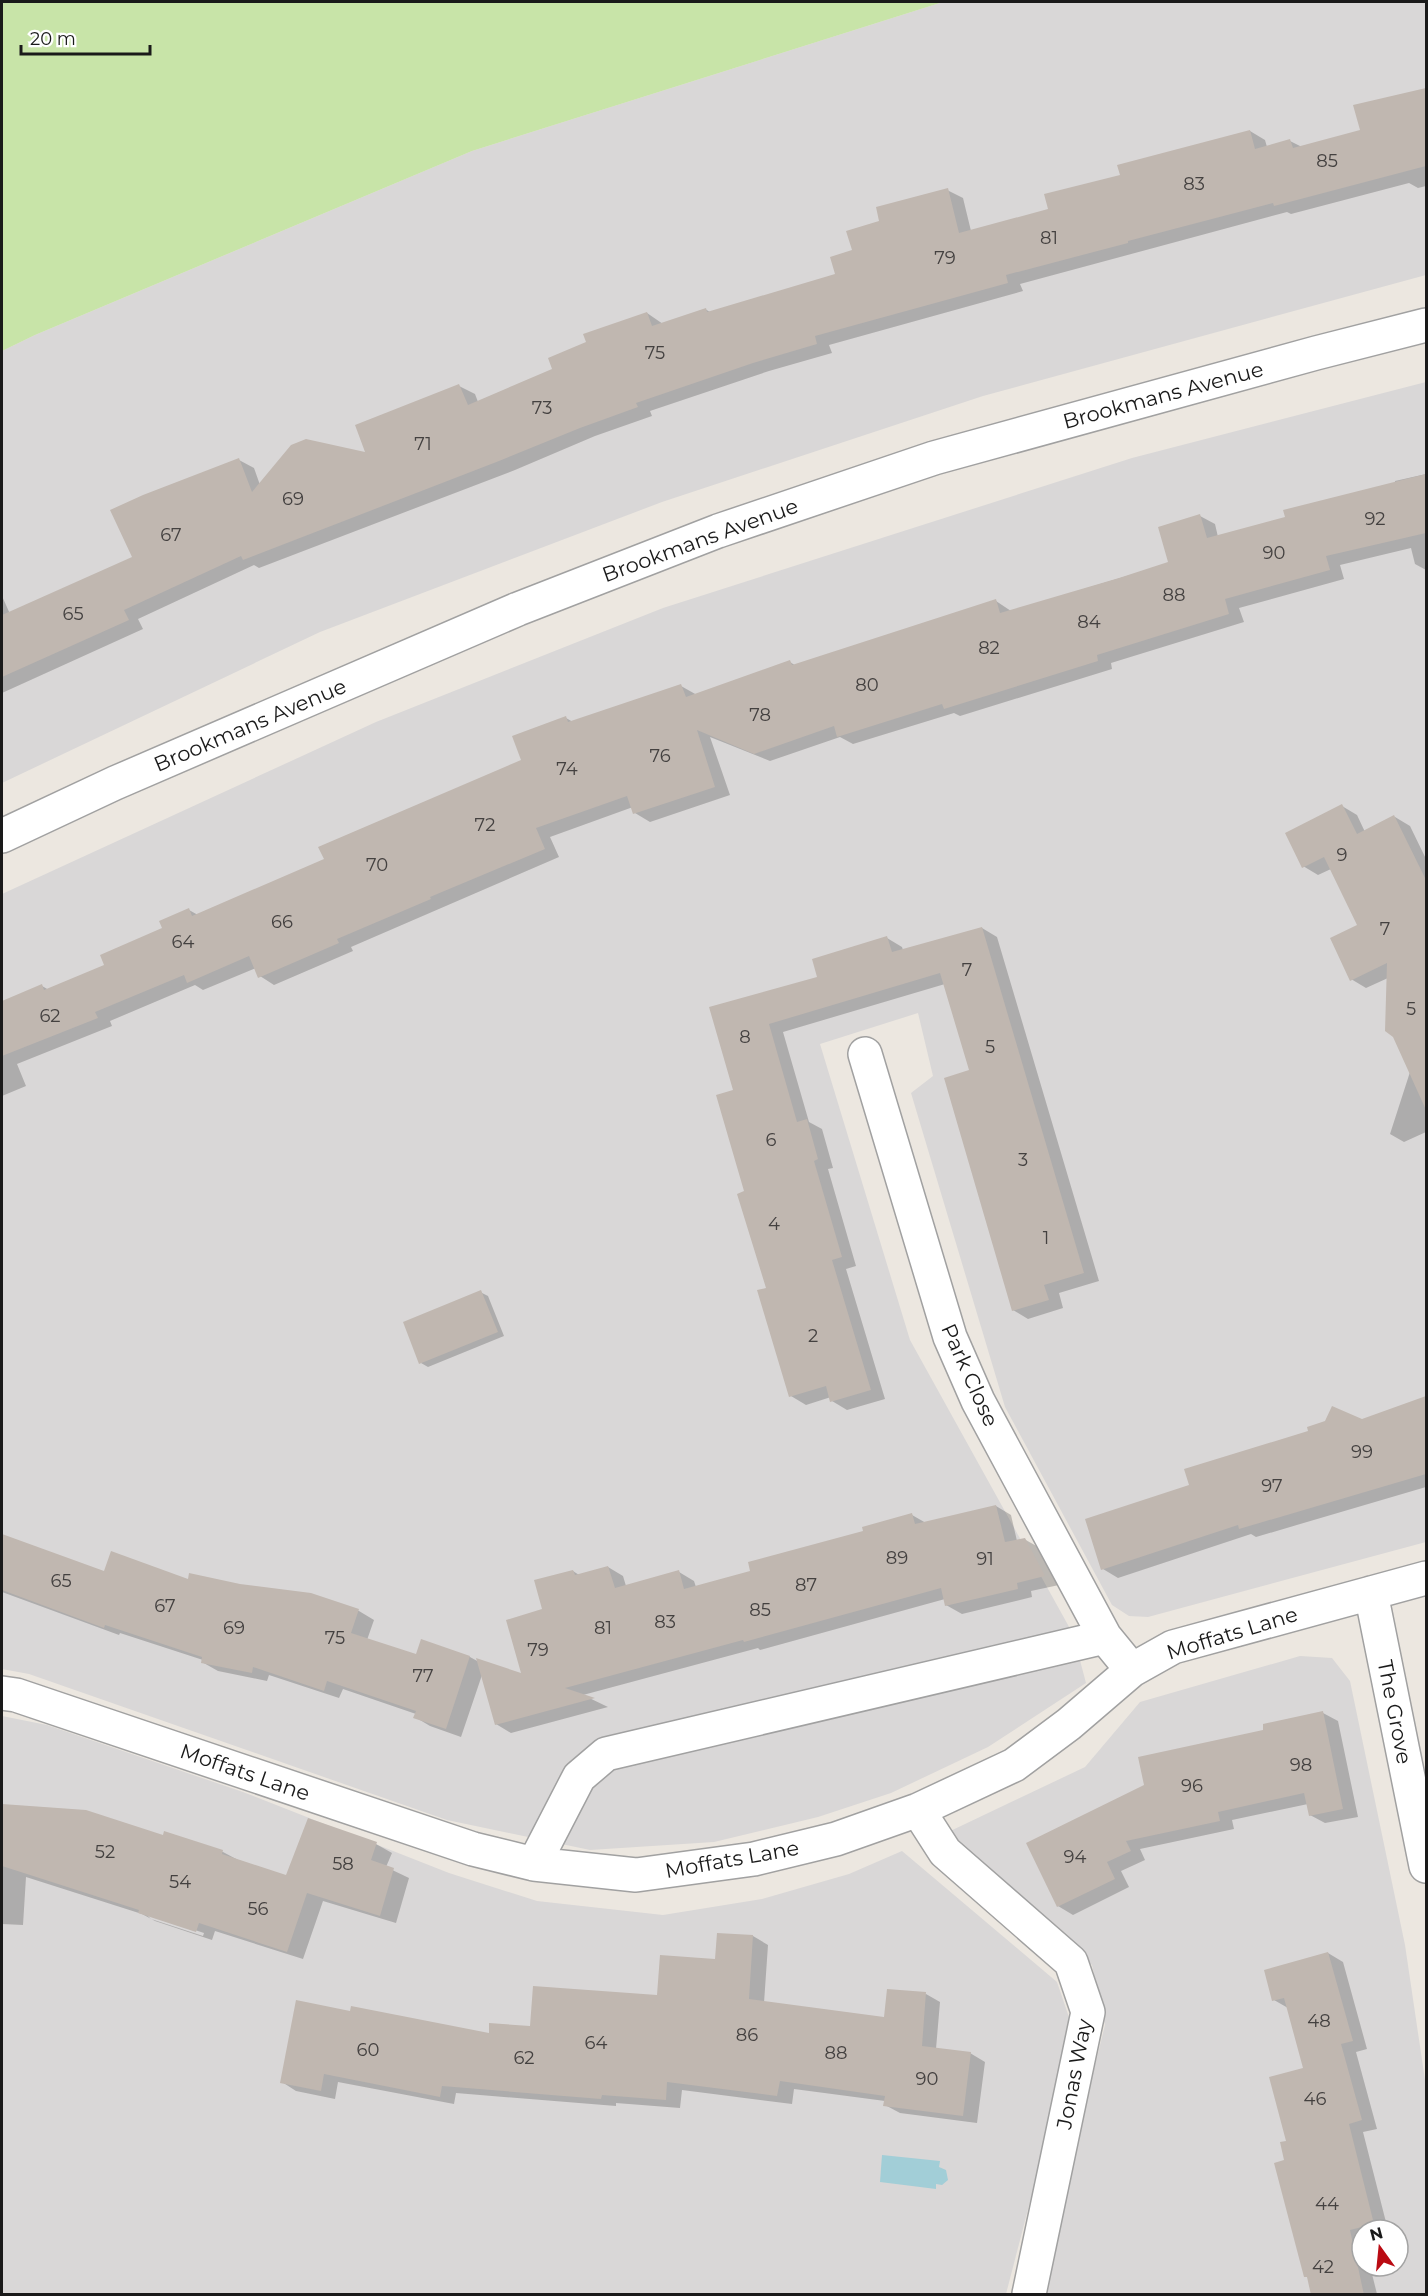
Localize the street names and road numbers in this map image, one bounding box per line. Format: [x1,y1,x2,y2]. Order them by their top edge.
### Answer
street label: Brookmans Avenue [1060,356,1266,434]
street label: Brookmans Avenue [599,493,801,587]
street label: Brookmans Avenue [150,673,350,777]
street label: Park Close [936,1320,1004,1430]
street label: Moffats Lane [1164,1601,1300,1665]
street label: The Grove [1373,1658,1417,1766]
street label: Moffats Lane [177,1738,313,1806]
street label: Moffats Lane [663,1835,801,1883]
street label: Jonas Way [1051,2016,1097,2132]

